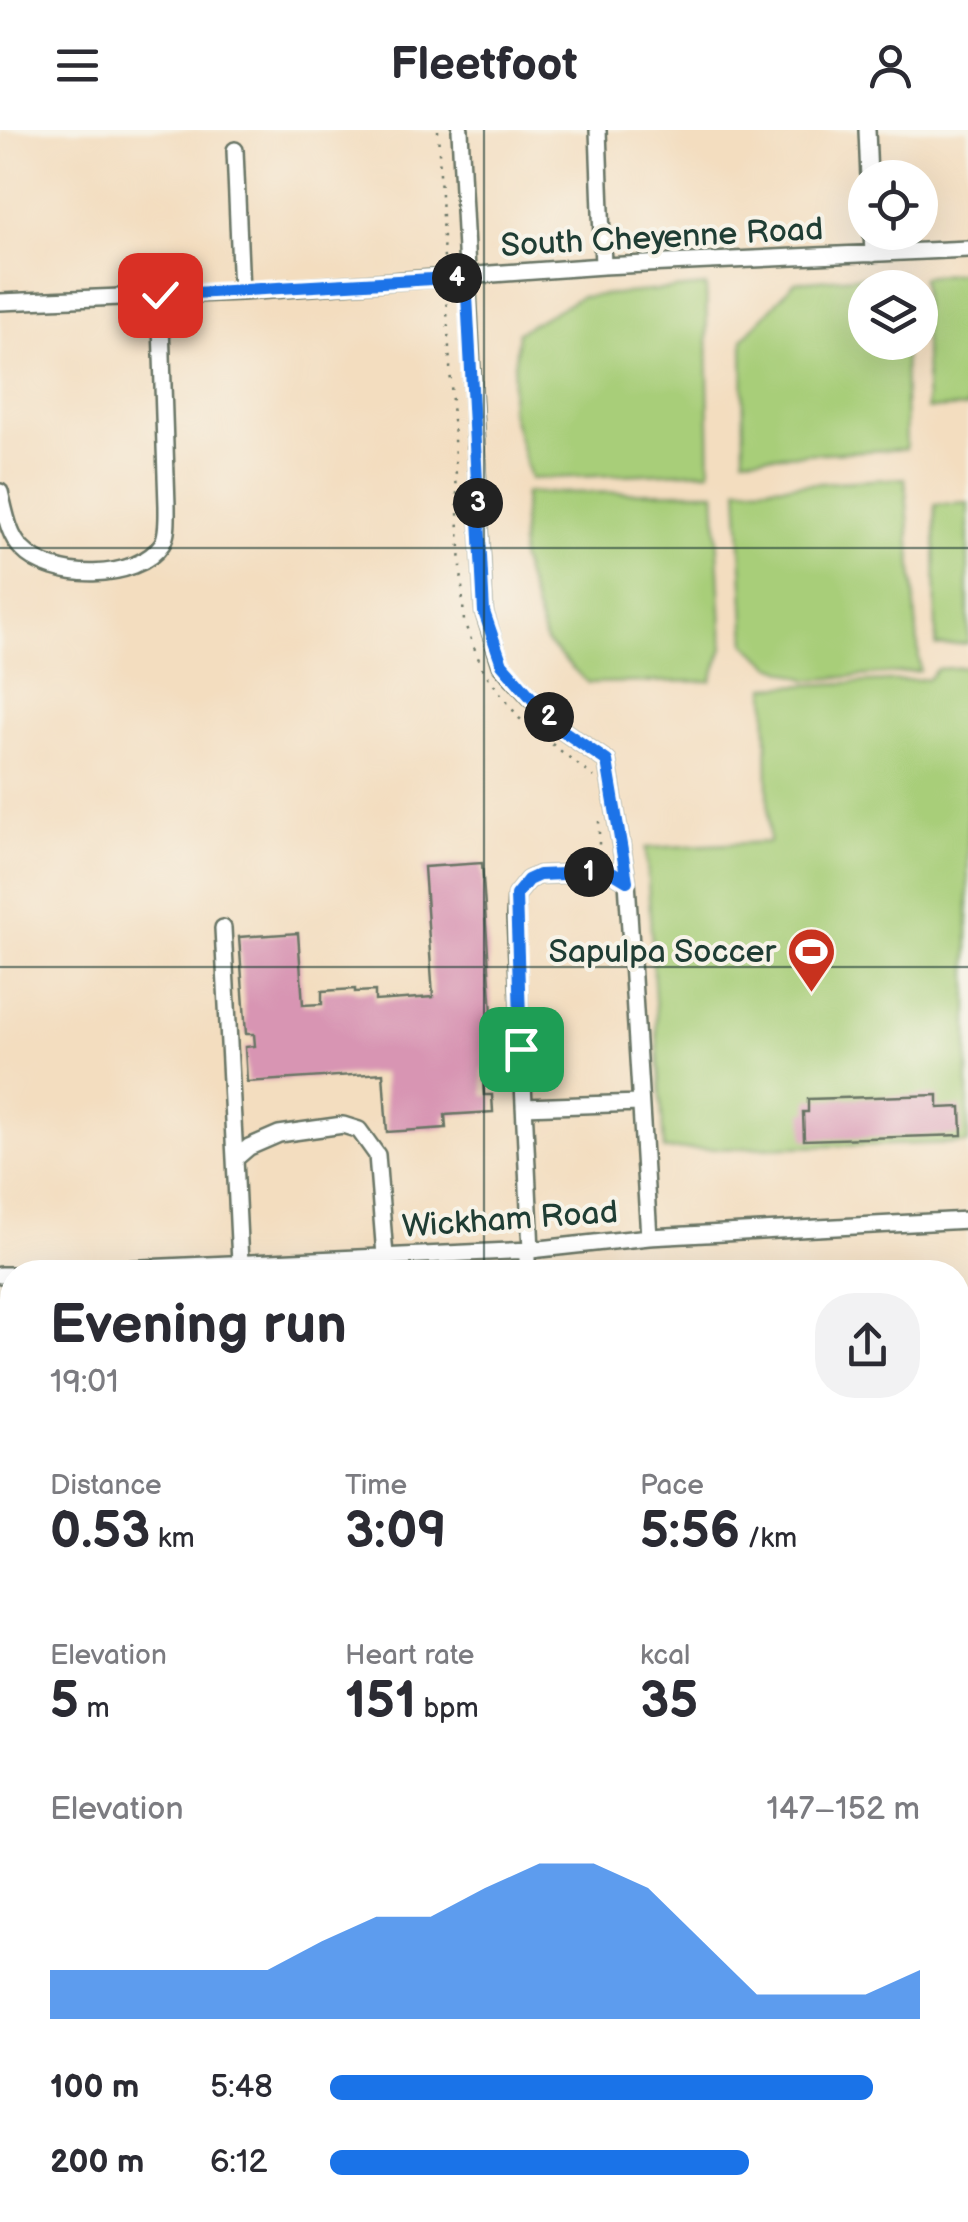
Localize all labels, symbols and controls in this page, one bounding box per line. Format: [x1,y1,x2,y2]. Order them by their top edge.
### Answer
icon: menu [50,38,105,93]
text: Fleetfoot [390,38,578,93]
icon: person [863,38,918,93]
map controls [848,160,938,360]
button: locate [848,160,938,250]
street label: South Cheyenne Road [500,210,824,266]
pin [118,253,203,338]
pin: 4 [432,253,482,303]
text: 4 [449,261,465,294]
icon: check [133,268,188,323]
button: layers [848,270,938,360]
pin: 3 [453,478,503,528]
text: 3 [470,486,486,519]
pin: 2 [524,692,574,742]
text: 2 [541,700,557,733]
pin: 1 [564,847,614,897]
text: 1 [583,855,595,888]
sports icon: Sapulpa Soccer [785,926,837,994]
place label: Sapulpa Soccer [549,933,776,972]
pin [479,1007,564,1092]
icon: arrive [494,1022,549,1077]
street label: Wickham Road [401,1193,619,1247]
text: Evening run [50,1292,347,1359]
button: share [815,1293,920,1398]
text: 19:01 [50,1363,119,1402]
text: Distance [50,1469,162,1502]
text: Time [345,1469,407,1502]
text: Pace [640,1469,704,1502]
text: 0.53 [50,1502,150,1562]
text: 3:09 [345,1502,447,1562]
text: 5:56 [640,1502,740,1562]
text: km [150,1522,195,1555]
text: /km [740,1522,797,1555]
text: Elevation [50,1639,167,1672]
text: Heart rate [345,1639,474,1672]
text: kcal [640,1639,690,1672]
text: 5 [50,1672,79,1732]
text: 151 [345,1672,416,1732]
text: 35 [640,1672,698,1732]
text: m [79,1692,110,1725]
text: bpm [416,1692,479,1725]
text: Elevation [50,1790,183,1829]
text: 147–152 m [767,1790,920,1829]
text: 100 m [50,2068,139,2107]
text: 5:48 [210,2068,273,2107]
text: 200 m [50,2143,144,2182]
text: 6:12 [210,2143,267,2182]

